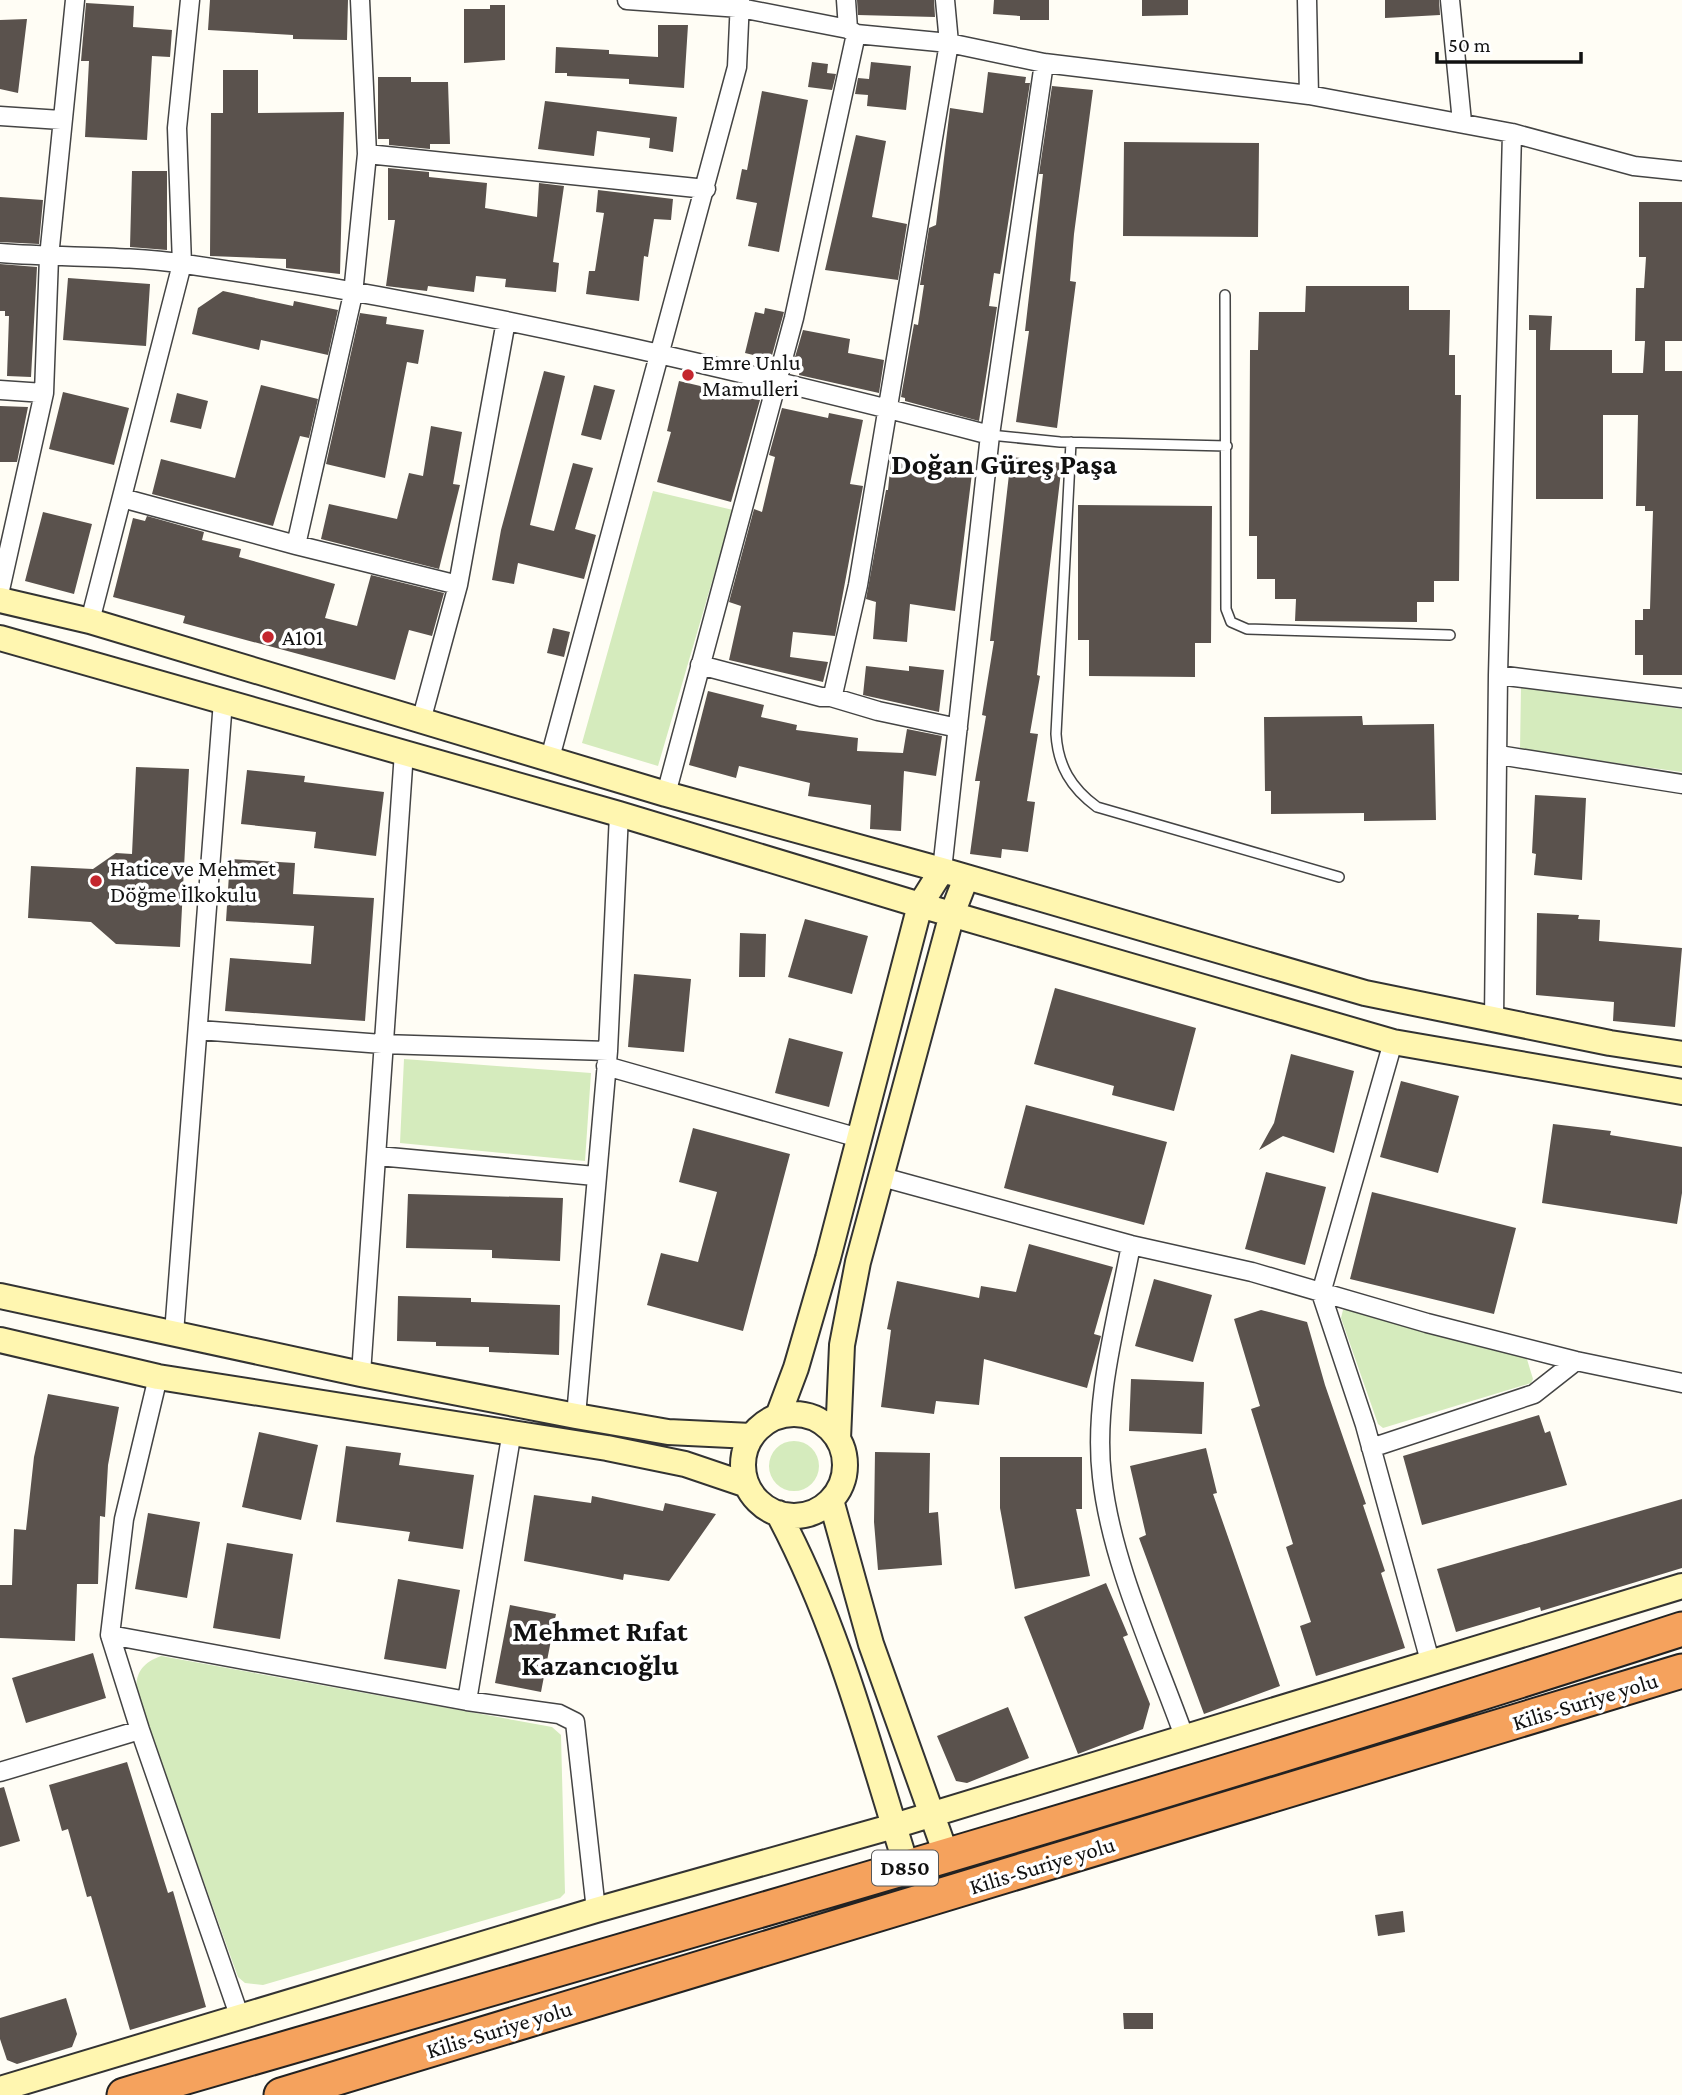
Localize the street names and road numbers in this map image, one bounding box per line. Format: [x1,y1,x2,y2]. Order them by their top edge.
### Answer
street label: Kilis-Suriye yolu [1509,1667,1661,1735]
street label: Kilis-Suriye yolu [966,1831,1118,1899]
road number: D850 [872,1850,938,1885]
street label: Kilis-Suriye yolu [423,1995,575,2063]

